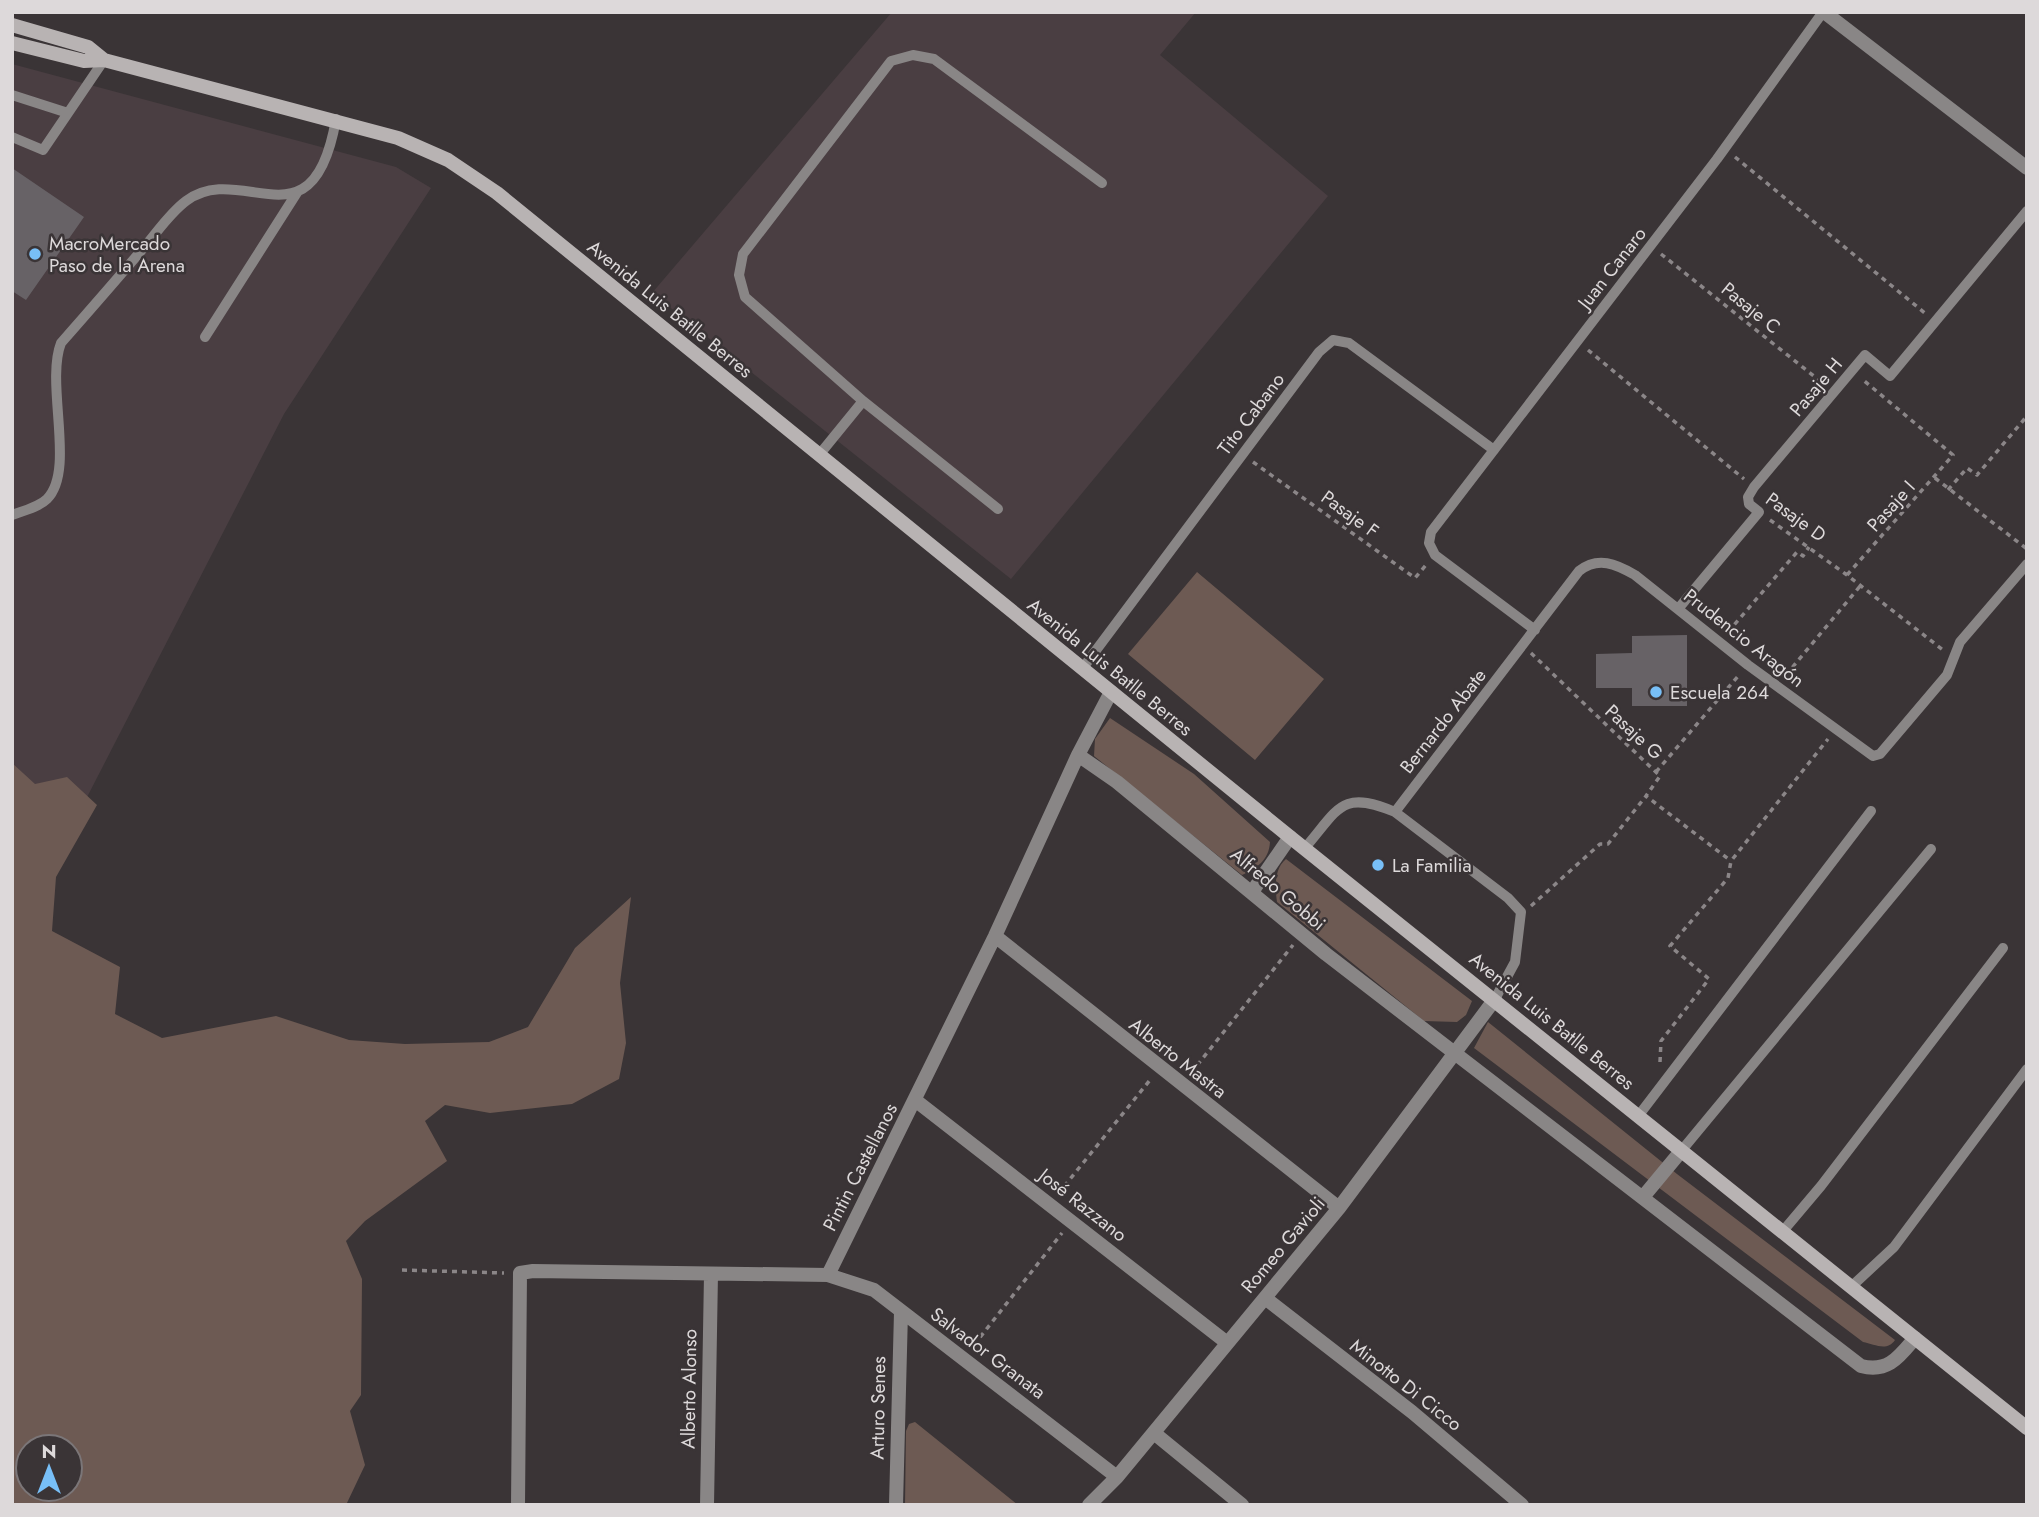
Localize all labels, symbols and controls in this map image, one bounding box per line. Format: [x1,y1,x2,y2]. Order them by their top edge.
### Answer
street label: Juan Canaro [1570,221,1653,317]
place label: MacroMercado Paso de la Arena [49,230,185,279]
street label: Avenida Luis Batlle Berres [582,234,759,384]
marker: MacroMercado Paso de la Arena [27,246,43,262]
street label: Pasaje C [1716,276,1786,340]
street label: Pasaje H [1783,352,1849,422]
street label: Tito Cabano [1211,367,1291,461]
street label: Pasaje I [1861,474,1921,538]
street label: Pasaje F [1316,484,1384,544]
street label: Pasaje D [1760,486,1832,548]
street label: Prudencio Aragón [1678,582,1810,694]
street label: Avenida Luis Batlle Berres [1022,592,1199,742]
street label: Bernardo Abate [1393,663,1493,779]
place label: Escuela 264 [1670,679,1769,706]
marker: Escuela 264 [1648,684,1664,700]
street label: Pasaje G [1599,698,1669,766]
street label: Alfredo Gobbi [1225,841,1331,937]
place label: La Familia [1392,852,1472,879]
marker: La Familia [1370,857,1386,873]
street label: Avenida Luis Batlle Berres [1464,946,1641,1096]
street label: Alberto Mastra [1124,1011,1232,1105]
street label: Pintin Castellanos [816,1098,904,1236]
street label: José Razzano [1031,1160,1133,1248]
street label: Romeo Gavioli [1235,1191,1331,1299]
street label: Salvador Granata [925,1301,1051,1405]
street label: Alberto Alonso [674,1329,704,1449]
street label: Minotto Di Cicco [1344,1333,1468,1437]
street label: Arturo Senes [864,1356,892,1460]
north arrow [14,1433,84,1503]
text: N [41,1438,57,1465]

